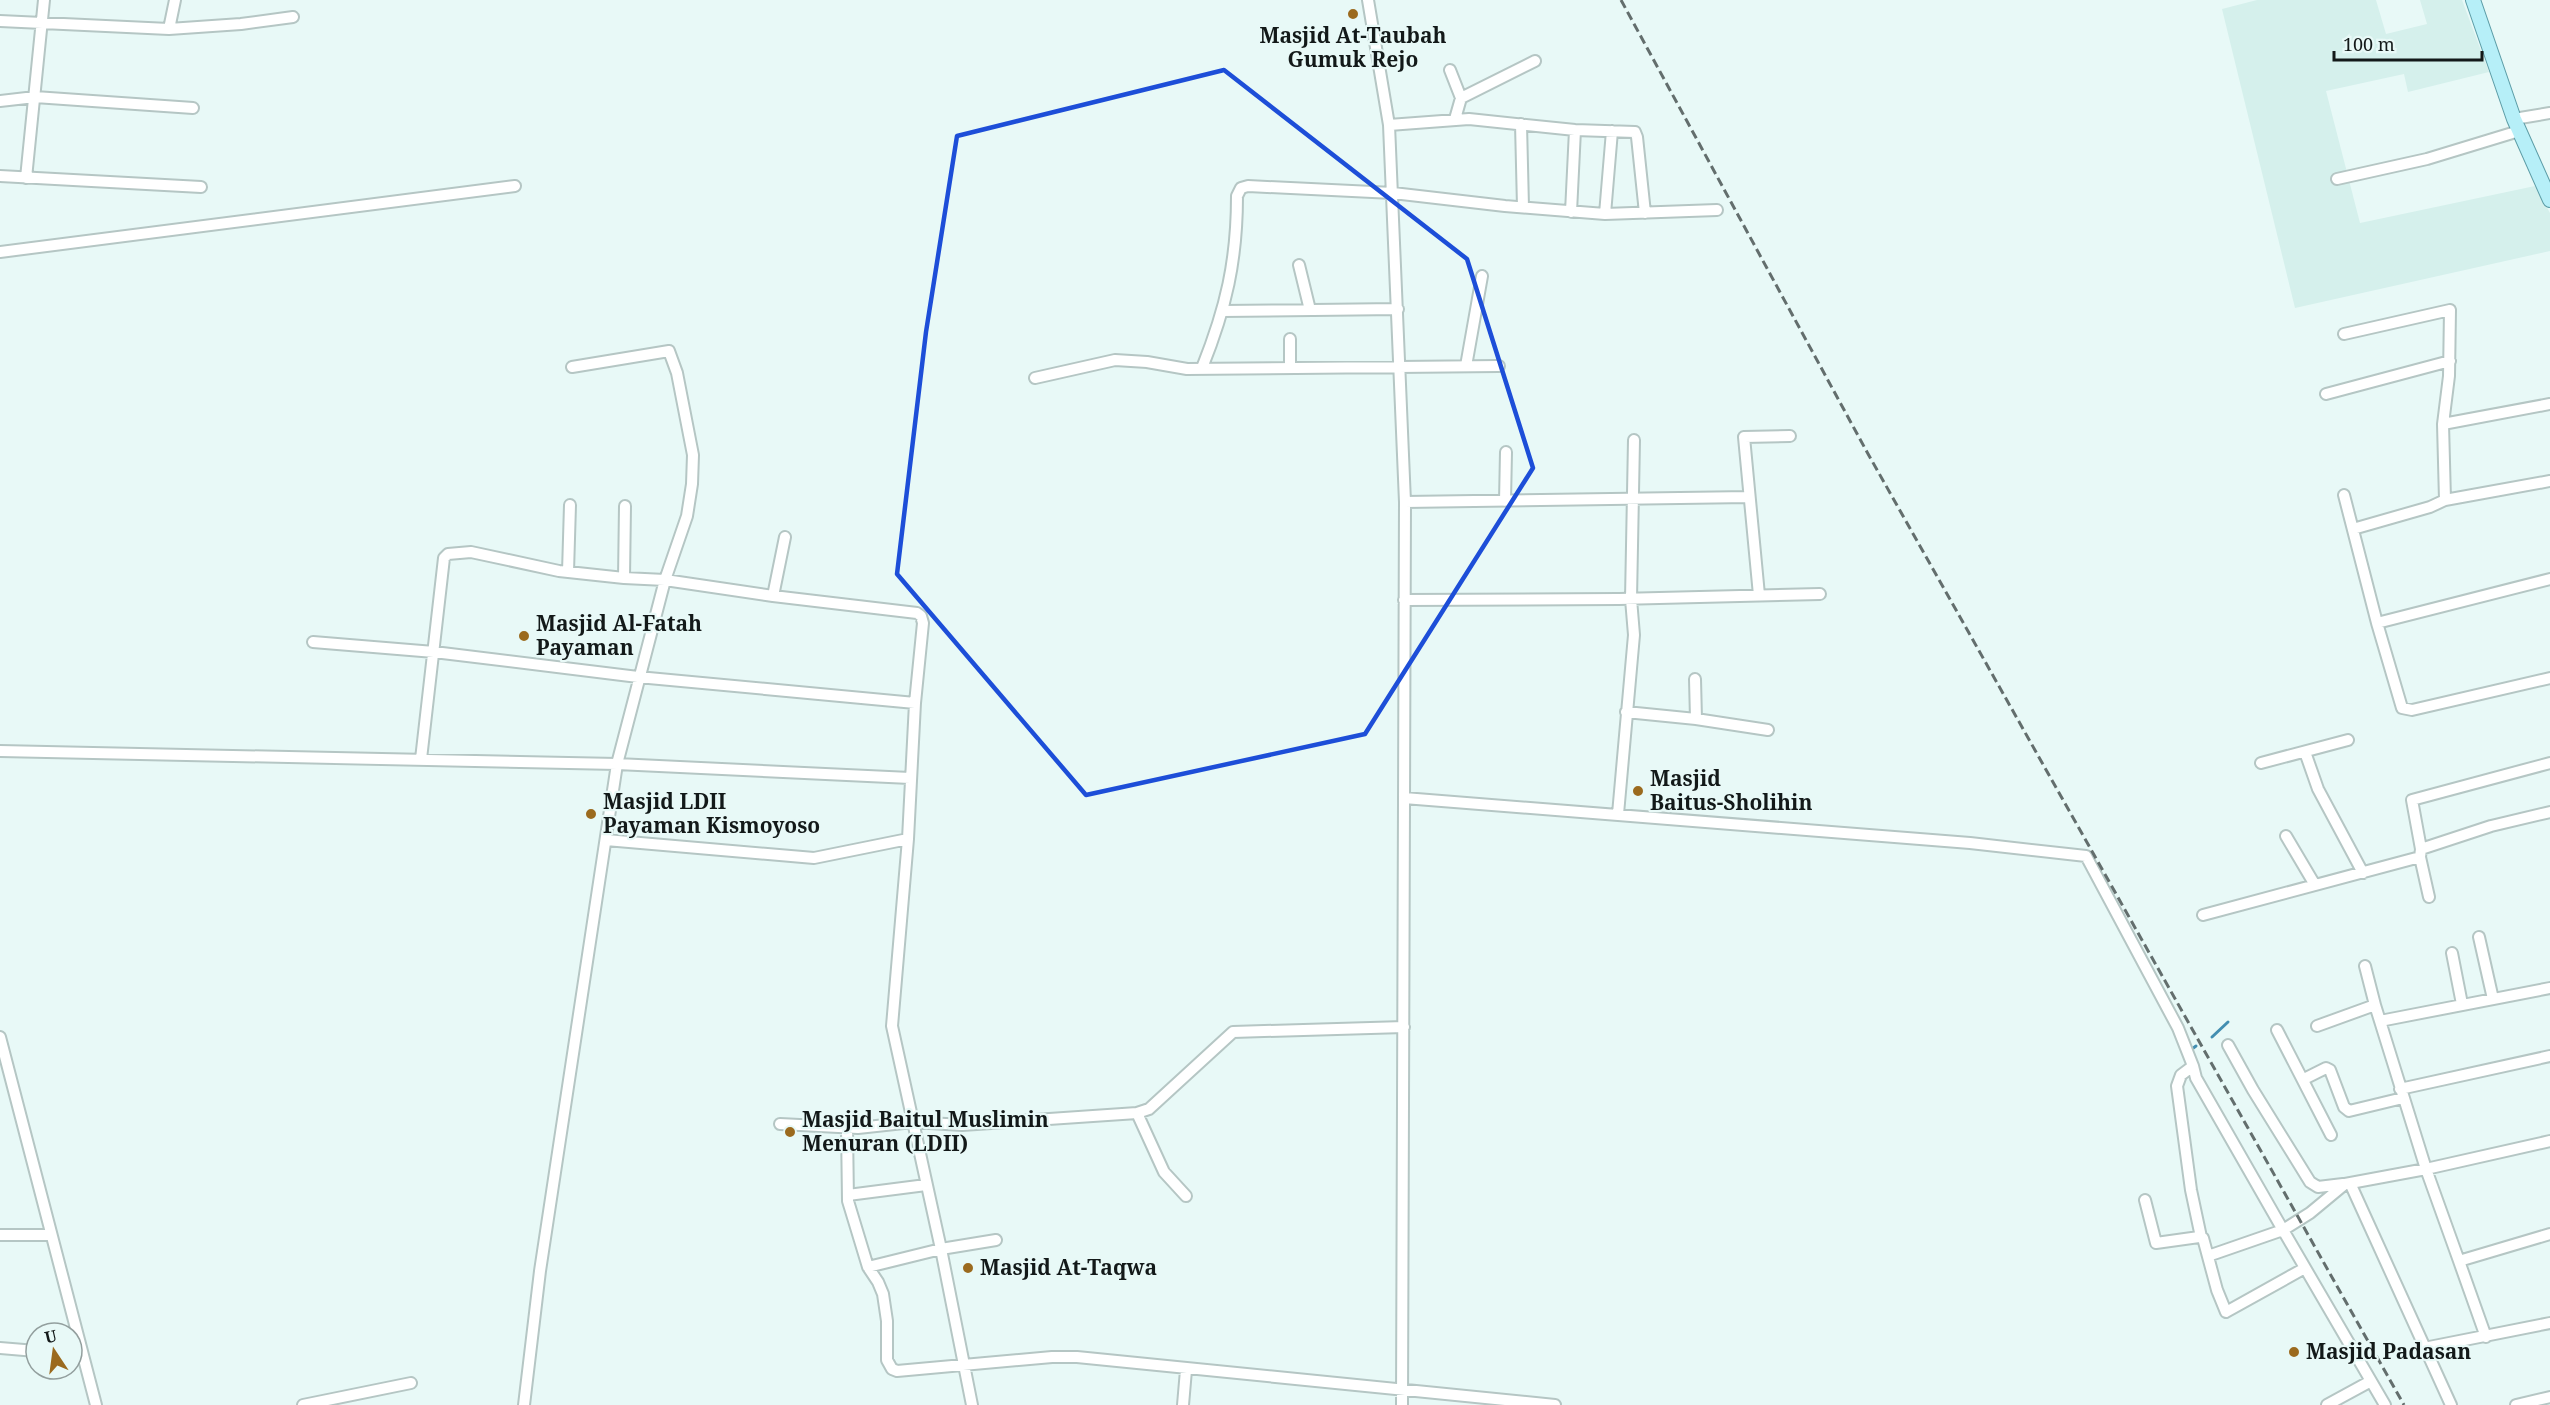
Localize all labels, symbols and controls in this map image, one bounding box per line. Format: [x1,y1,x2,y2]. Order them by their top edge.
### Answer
marker: Masjid At-Taubah Gumuk Rejo [1346,7,1360,21]
place label: Masjid At-Taubah Gumuk Rejo [1259,21,1447,73]
scale bar [2334,24,2482,62]
text: 100 m [2343,32,2395,56]
place label: Masjid Al-Fatah Payaman [536,609,702,661]
marker: Masjid Al-Fatah Payaman [517,629,531,643]
place label: Masjid Baitus-Sholihin [1650,764,1812,816]
marker: Masjid Baitus-Sholihin [1631,784,1645,798]
place label: Masjid LDII Payaman Kismoyoso [603,787,820,839]
marker: Masjid LDII Payaman Kismoyoso [584,807,598,821]
place label: Masjid Baitul Muslimin Menuran (LDII) [802,1105,1049,1157]
marker: Masjid Baitul Muslimin Menuran (LDII) [783,1125,797,1139]
place label: Masjid At-Taqwa [980,1253,1157,1281]
marker: Masjid At-Taqwa [961,1261,975,1275]
north arrow [24,1321,84,1381]
text: U [42,1324,59,1348]
place label: Masjid Padasan [2306,1337,2471,1365]
marker: Masjid Padasan [2287,1345,2301,1359]

